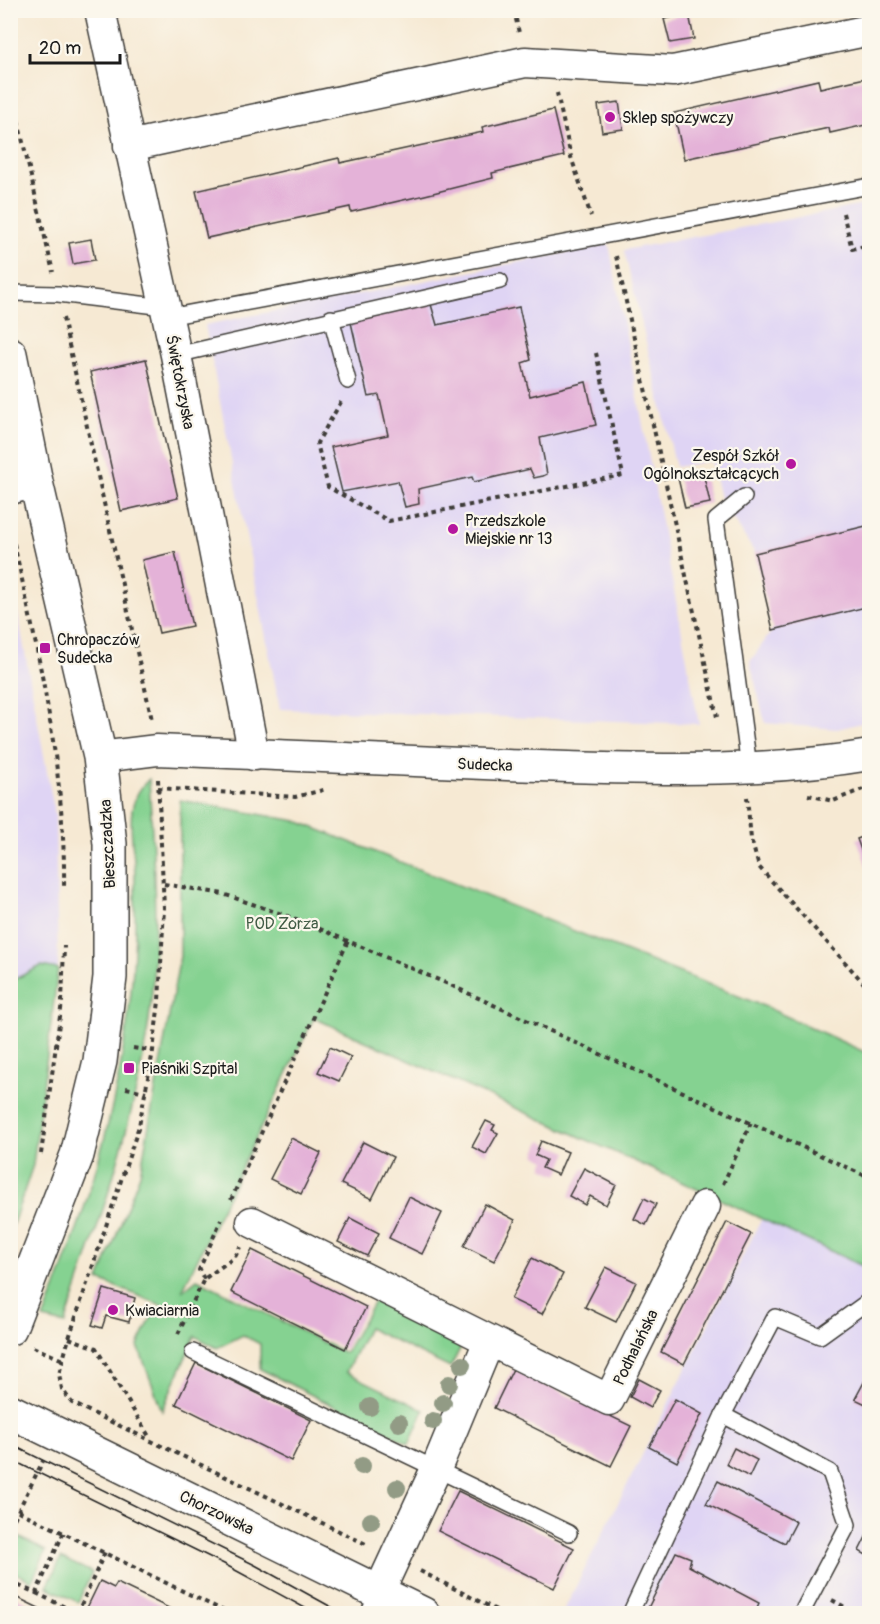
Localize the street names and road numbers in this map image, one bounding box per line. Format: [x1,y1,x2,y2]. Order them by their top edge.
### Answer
street label: Świętokrzyska [161,333,199,431]
street label: Sudecka [457,754,513,776]
street label: Bieszczadzka [96,799,120,889]
street label: Podhalańska [609,1306,663,1389]
street label: Chorzowska [176,1486,257,1540]

